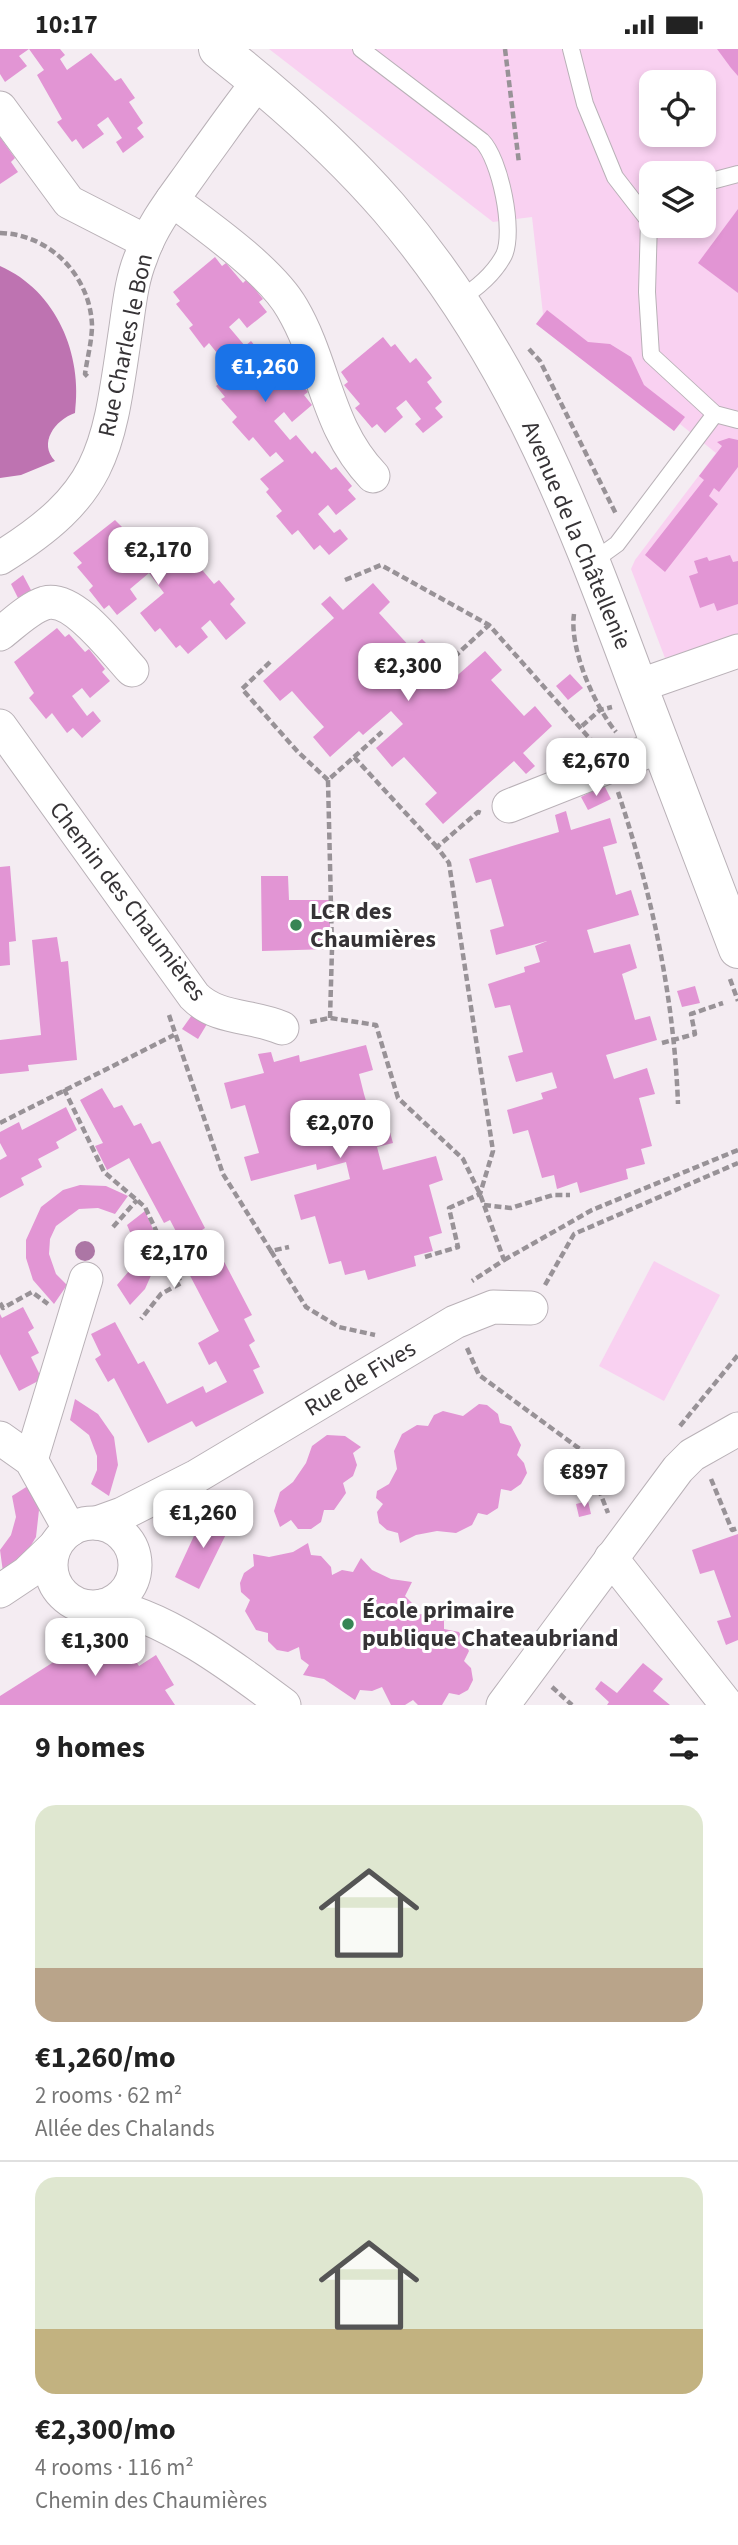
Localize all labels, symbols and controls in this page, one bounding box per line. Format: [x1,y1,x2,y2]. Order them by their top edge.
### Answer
text: 10:17 [35,6,98,43]
map controls [639,70,716,238]
button: locate [639,70,716,147]
button: layers [639,161,716,238]
street label: Rue Charles le Bon [89,250,162,440]
pin: €1,260 [208,345,322,404]
text: €1,260 [231,350,299,383]
street label: Avenue de la Châtellenie [513,416,641,655]
pin: €2,170 [101,527,215,587]
text: €2,170 [124,533,192,566]
pin: €2,300 [351,643,465,703]
text: €2,300 [374,649,442,682]
pin: €2,670 [539,739,653,798]
text: €2,670 [562,744,630,777]
street label: Chemin des Chaumières [41,794,214,1009]
place label: LCR des Chaumières [310,894,436,957]
marker: LCR des Chaumières [288,917,304,933]
pin: €2,070 [283,1101,397,1160]
text: €2,070 [306,1106,374,1139]
pin: €2,170 [117,1231,231,1290]
text: €2,170 [140,1236,208,1269]
street label: Rue de Fives [298,1331,423,1425]
pin: €897 [543,1449,625,1509]
text: €897 [560,1455,608,1488]
pin: €1,260 [146,1491,260,1550]
text: €1,260 [169,1496,237,1529]
place label: École primaire publique Chateaubriand [362,1593,618,1656]
marker: École primaire publique Chateaubriand [340,1616,356,1632]
pin: €1,300 [38,1619,152,1678]
text: €1,300 [61,1624,129,1657]
text: 9 homes [35,1726,145,1769]
icon: filters [665,1728,703,1766]
icon: home [306,1850,432,1976]
text: €1,260/mo [35,2036,176,2079]
text: 2 rooms · 62 m² [35,2079,182,2112]
text: Allée des Chalands [35,2112,215,2145]
icon: home [306,2222,432,2348]
text: €2,300/mo [35,2408,176,2451]
text: 4 rooms · 116 m² [35,2451,194,2484]
text: Chemin des Chaumières [35,2484,267,2517]

